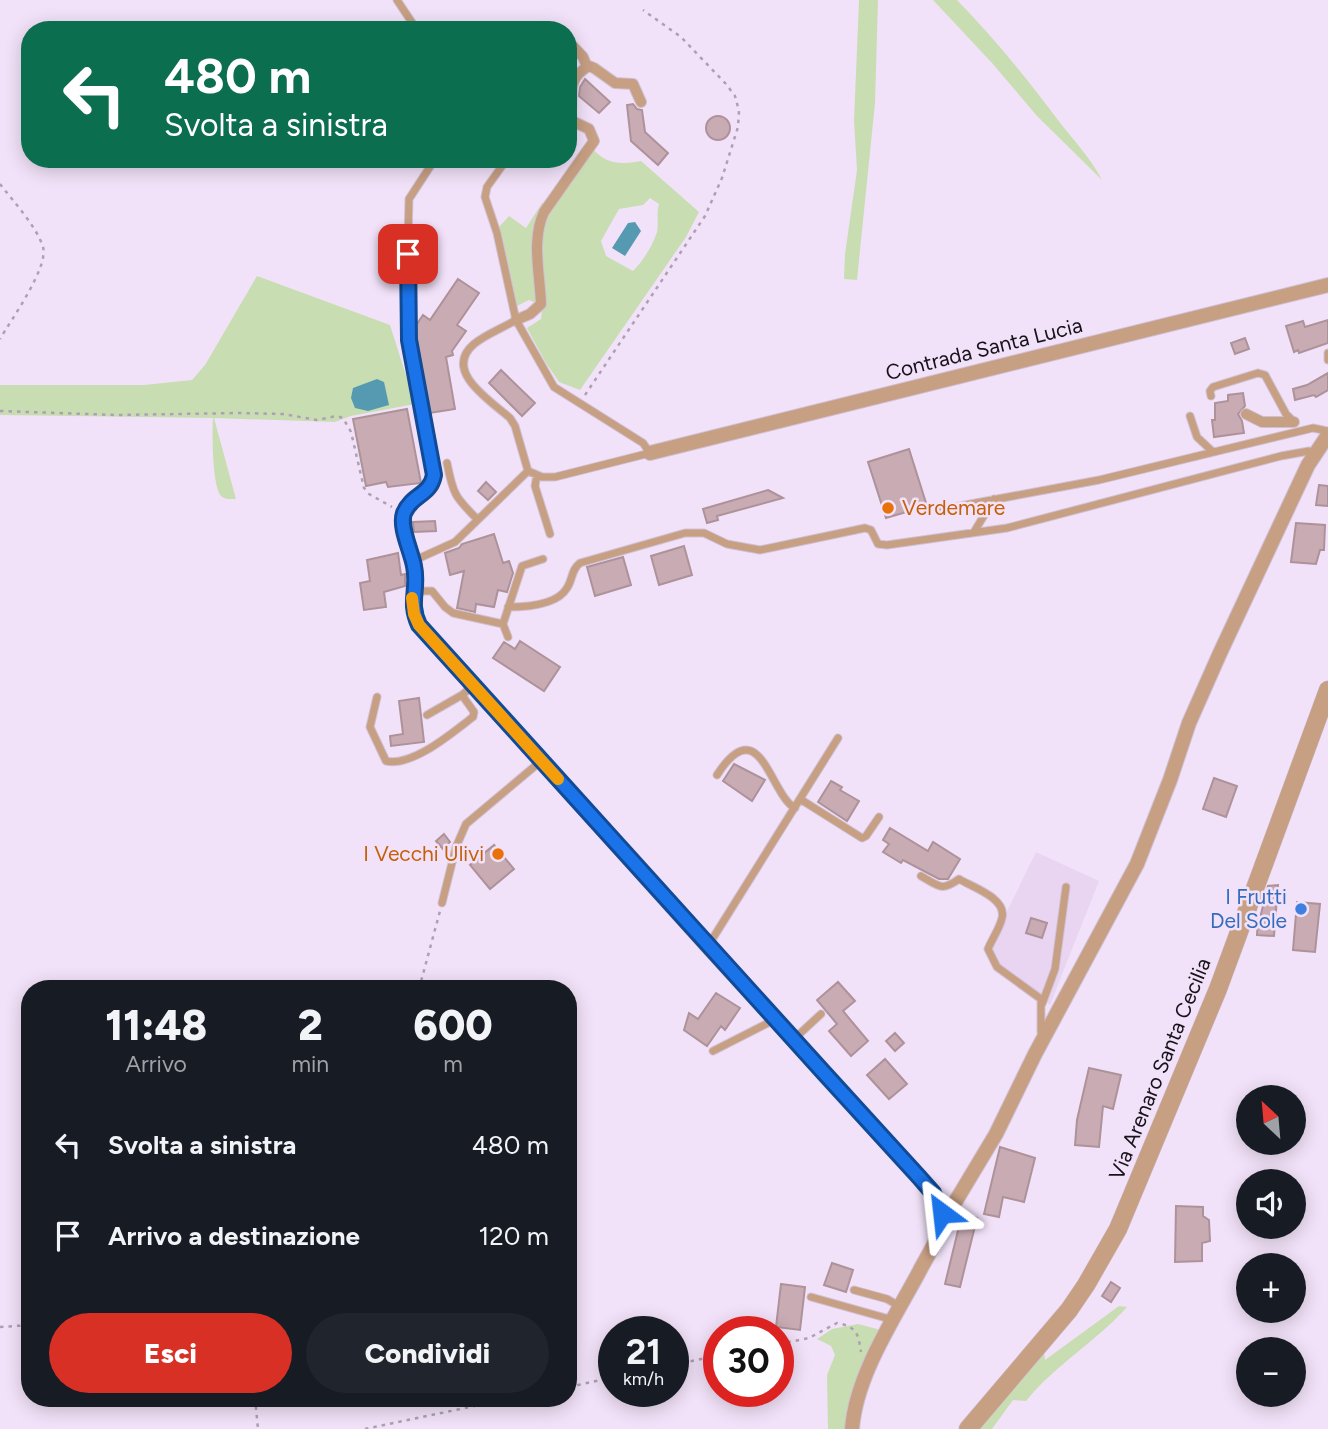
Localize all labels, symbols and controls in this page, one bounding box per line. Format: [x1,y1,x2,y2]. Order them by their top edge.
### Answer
text: 480 m [164,46,311,105]
icon: left [49,49,140,140]
text: Svolta a sinistra [164,106,388,144]
pin [378,224,438,284]
icon: arrive [389,235,427,273]
street label: Contrada Santa Lucia [883,312,1085,385]
place label: Verdemare [902,495,1005,520]
marker: Verdemare [880,500,896,516]
place label: I Vecchi Ulivi [363,841,484,866]
marker: I Vecchi Ulivi [490,846,506,862]
place label: I Frutti Del Sole [1210,884,1287,933]
marker: I Frutti Del Sole [1293,901,1309,917]
street label: Via Arenaro Santa Cecilia [1104,954,1216,1183]
text: 11:48 [105,1000,207,1051]
text: 2 [298,1000,323,1051]
text: 600 [413,1000,493,1051]
text: Arrivo [125,1050,187,1078]
text: min [291,1050,329,1078]
text: m [443,1050,463,1078]
north arrow [1236,1085,1306,1155]
map controls [1236,1085,1306,1407]
icon: left [49,1126,87,1164]
text: Svolta a sinistra [108,1129,296,1161]
text: 480 m [472,1129,549,1161]
button: sound [1236,1169,1306,1239]
position arrow [905,1176,979,1250]
icon: arrive [49,1217,87,1255]
text: Arrivo a destinazione [108,1220,360,1252]
text: 120 m [479,1220,549,1252]
button: + [1236,1253,1306,1323]
button: Esci [49,1313,292,1393]
button: Condividi [306,1313,549,1393]
speed limit sign: 30 [703,1316,794,1407]
text: 21 [626,1331,661,1373]
button: − [1236,1337,1306,1407]
text: km/h [623,1368,664,1390]

